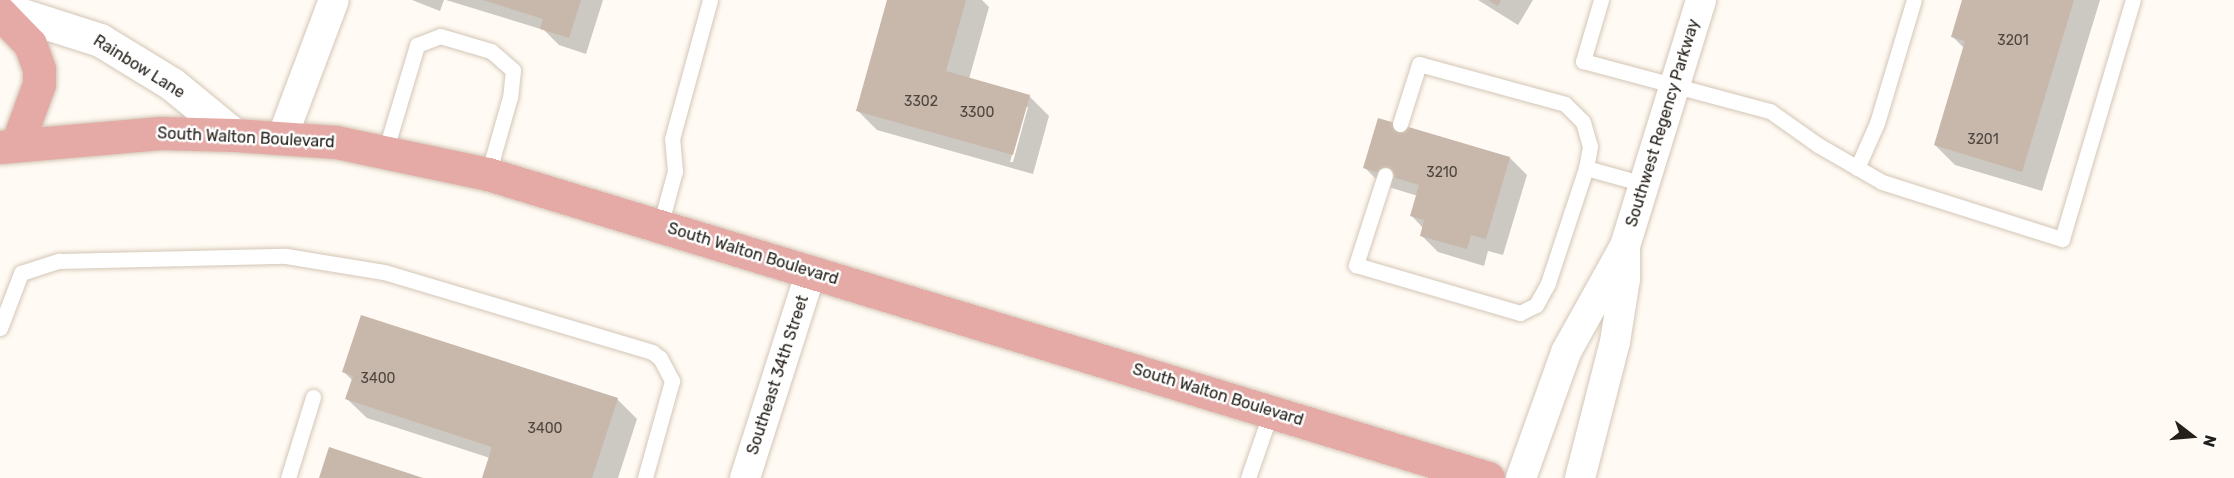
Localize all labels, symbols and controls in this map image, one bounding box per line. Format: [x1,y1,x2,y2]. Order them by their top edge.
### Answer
street label: Southwest Regency Parkway [1622,17,1704,229]
street label: Rainbow Lane [90,31,188,103]
house number: 3201 [1997,33,2029,49]
house number: 3302 [904,94,938,110]
house number: 3300 [960,105,994,121]
street label: South Walton Boulevard [157,124,335,152]
house number: 3201 [1967,132,1999,148]
house number: 3210 [1426,165,1458,181]
street label: South Walton Boulevard [665,219,841,289]
street label: Southeast 34th Street [743,293,813,457]
street label: South Walton Boulevard [1130,360,1306,430]
house number: 3400 [361,371,395,387]
north arrow [2162,406,2222,466]
house number: 3400 [528,421,562,437]
text: N [2199,433,2221,449]

